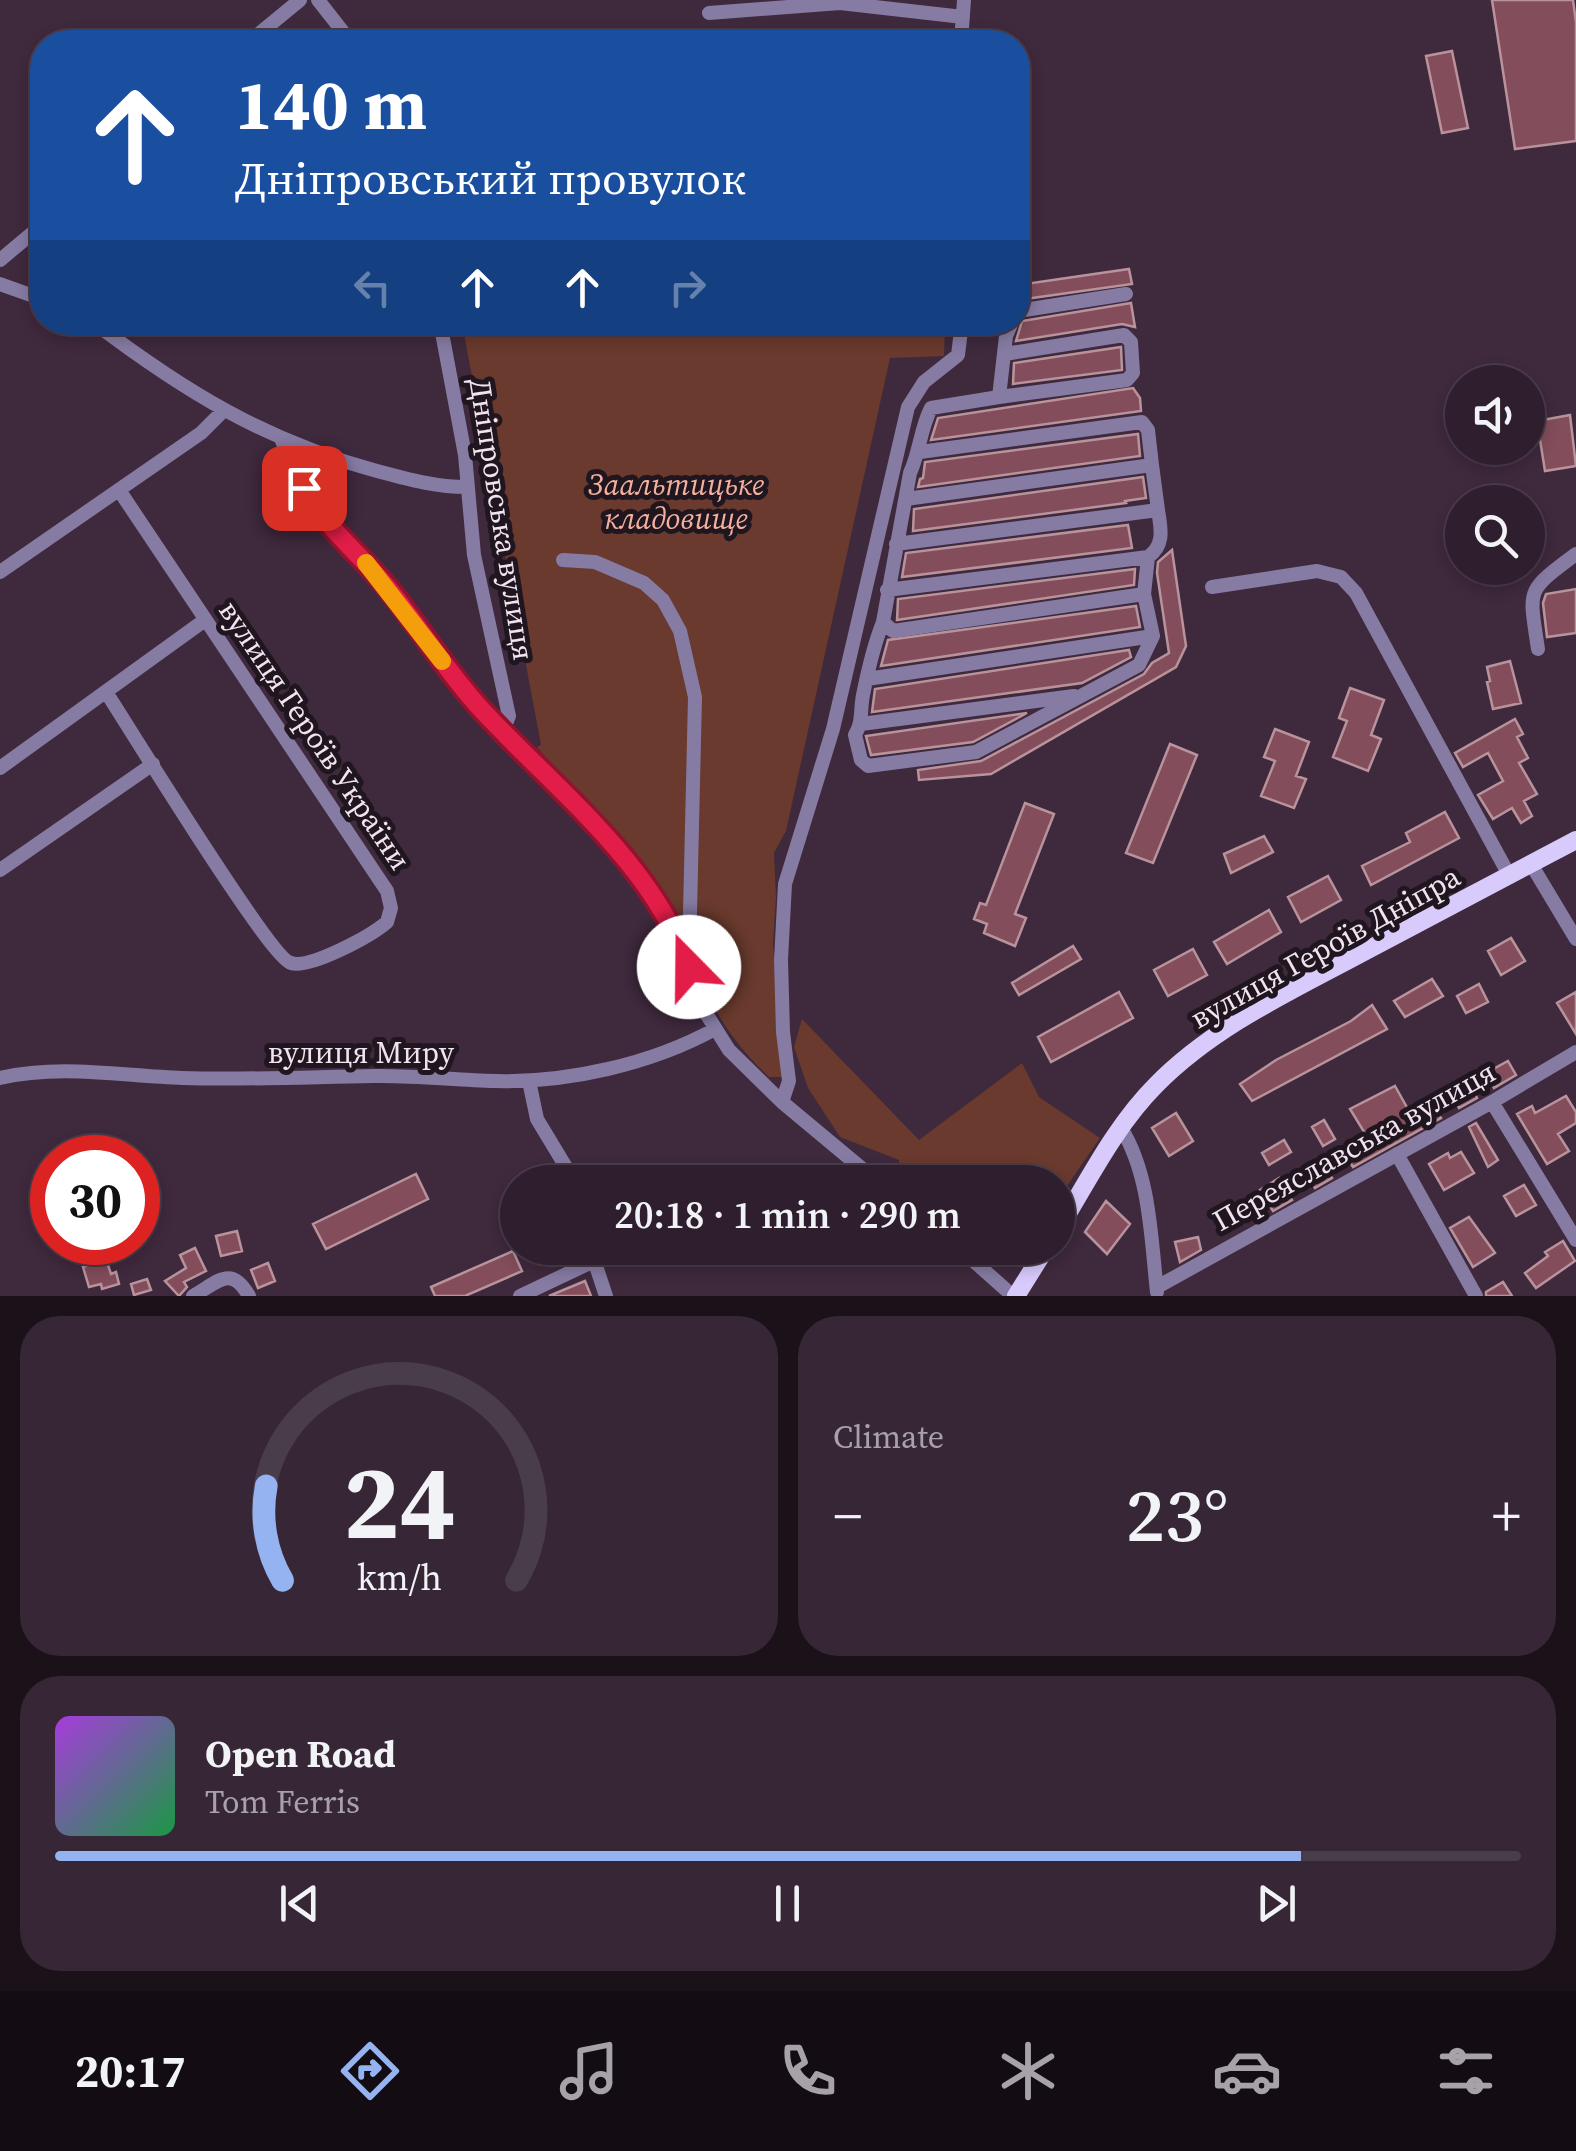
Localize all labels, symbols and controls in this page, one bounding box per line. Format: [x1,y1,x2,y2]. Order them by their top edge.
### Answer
text: 140 m [235,56,427,152]
icon: ahead [70,70,200,200]
text: Дніпровський провулок [235,147,746,209]
icon: left [345,260,400,315]
icon: ahead [450,260,505,315]
icon: ahead [555,260,610,315]
icon: right [660,260,715,315]
map controls [1445,365,1545,585]
button: sound [1445,365,1545,465]
street label: Дніпровська вулиця [459,375,545,663]
pin [262,446,347,531]
icon: arrive [277,461,332,516]
park label: Заальтицьке кладовище [588,464,764,539]
button: search [1445,485,1545,585]
street label: вулиця Героїв України [209,592,421,878]
street label: вулиця Героїв Дніпра [1183,855,1468,1038]
position arrow [637,915,741,1019]
street label: вулиця Миру [268,1032,455,1073]
street label: Переяславська вулиця [1205,1051,1503,1241]
speed limit sign: 30 [30,1135,160,1265]
text: 20:18 · 1 min · 290 m [614,1189,961,1241]
text: Climate [833,1415,944,1459]
text: 24 [343,1430,455,1573]
text: 23° [1126,1463,1228,1566]
text: − [833,1478,862,1553]
text: + [1492,1478,1521,1553]
text: km/h [356,1553,442,1602]
text: Open Road [205,1728,396,1780]
text: Tom Ferris [205,1780,360,1824]
icon: previous [272,1876,327,1931]
icon: pause [760,1876,815,1931]
icon: next [1249,1876,1304,1931]
icon: directions [335,2036,405,2106]
icon: music [554,2036,624,2106]
icon: phone [773,2036,843,2106]
icon: climate [993,2036,1063,2106]
icon: car [1212,2036,1282,2106]
icon: filters [1431,2036,1501,2106]
text: 20:17 [75,2040,186,2102]

